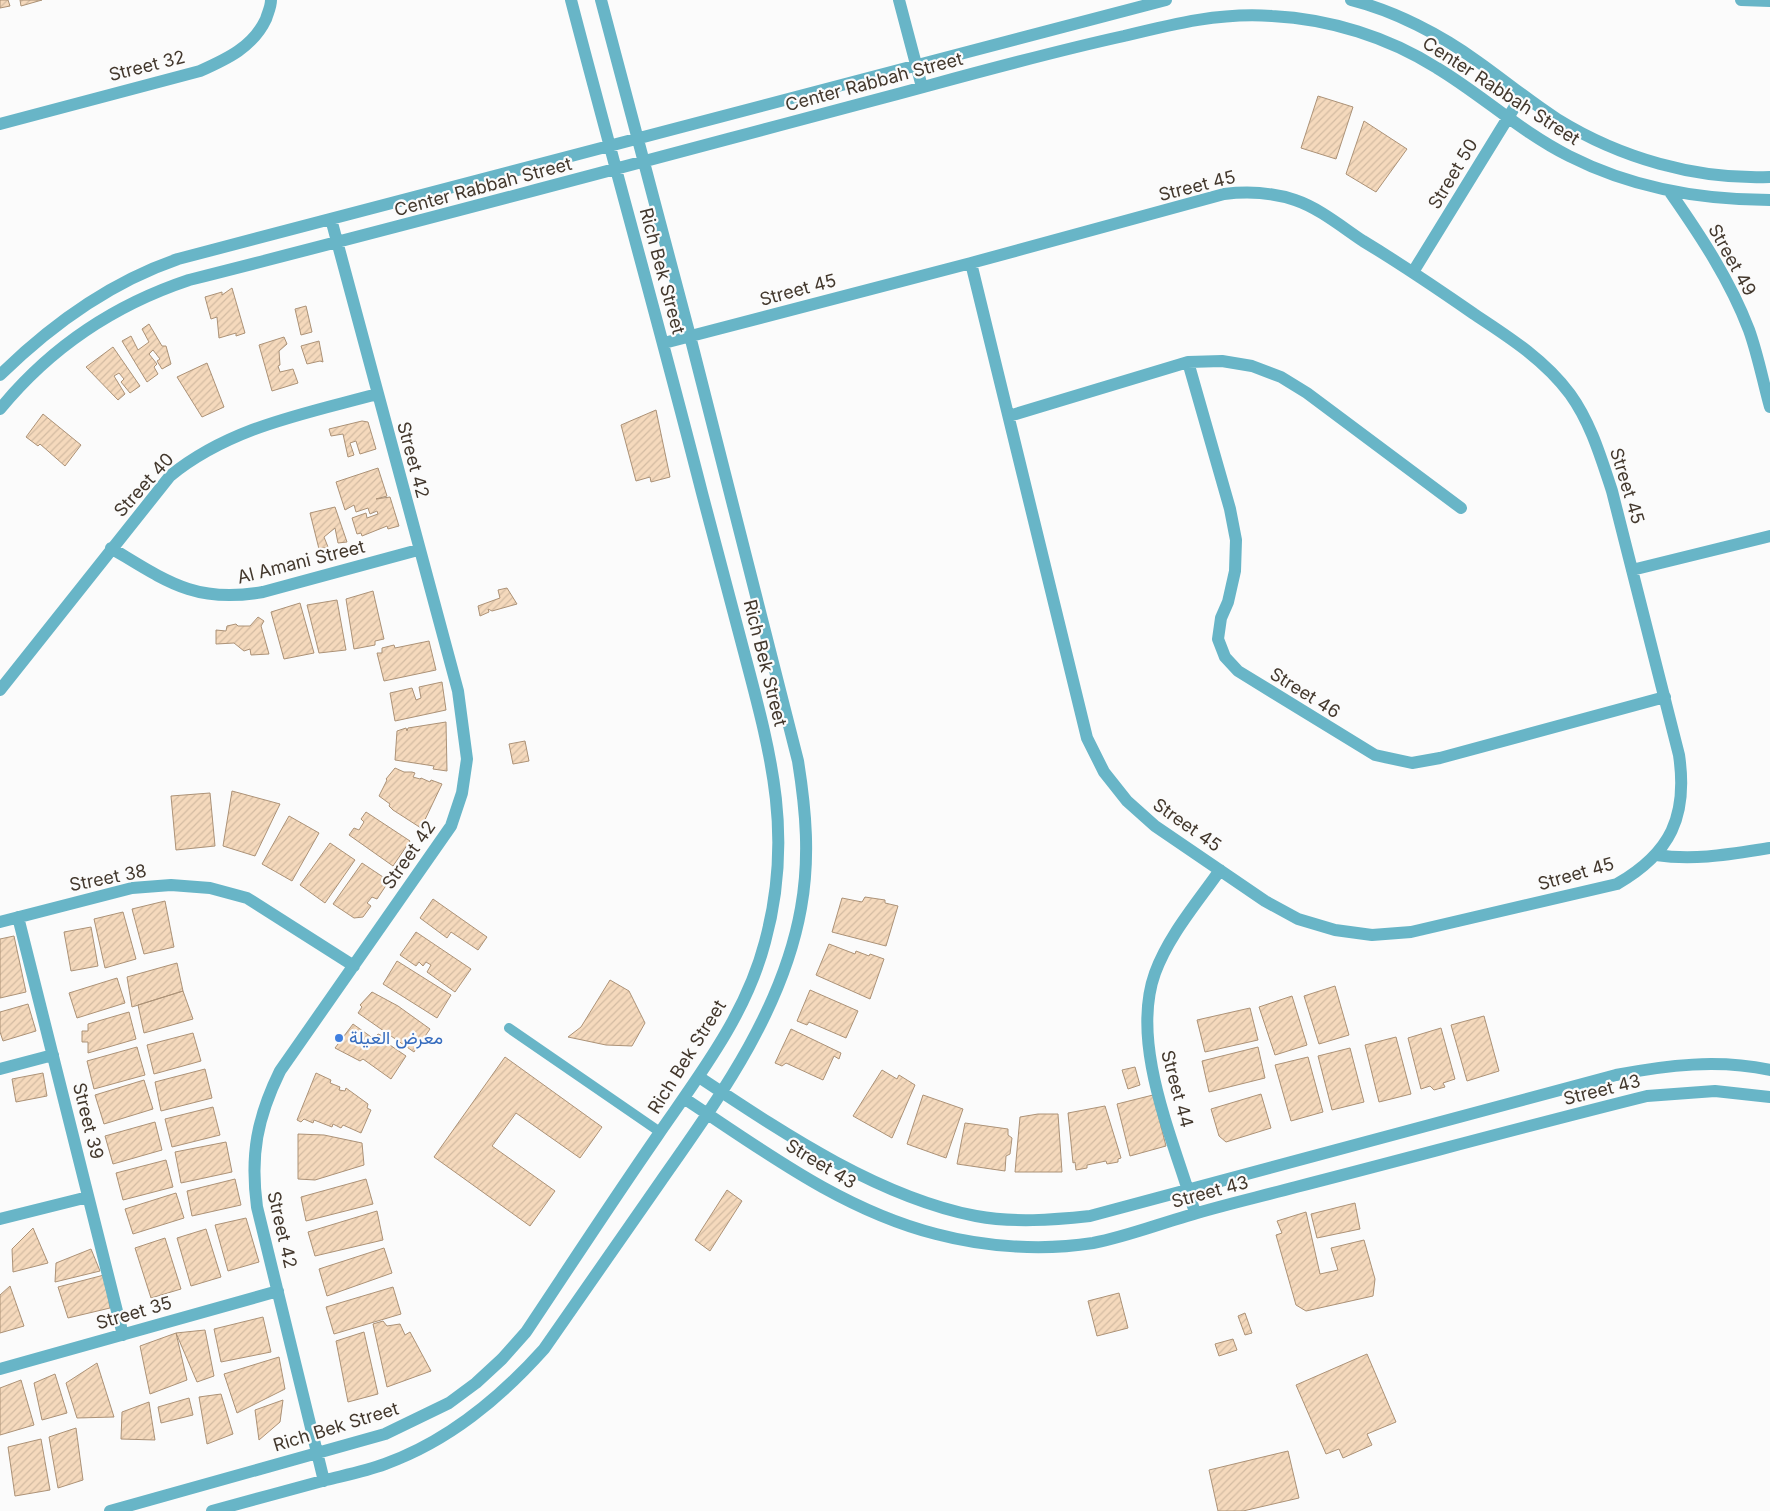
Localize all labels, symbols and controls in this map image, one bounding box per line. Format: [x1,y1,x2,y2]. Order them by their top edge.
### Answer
street label: Center Rabbah Street [1419,32,1584,149]
street label: Street 32 [107,46,187,85]
street label: Center Rabbah Street [783,48,965,115]
street label: Street 50 [1423,135,1482,213]
street label: Center Rabbah Street [392,153,574,220]
street label: Street 45 [1156,166,1237,205]
street label: Rich Bek Street [636,205,689,336]
street label: Street 49 [1704,220,1761,299]
street label: Street 45 [757,269,838,310]
street label: Street 42 [393,419,434,500]
street label: Street 45 [1606,445,1649,526]
street label: Street 40 [109,448,178,521]
street label: Al Amani Street [235,535,367,588]
street label: Rich Bek Street [740,597,791,729]
street label: Street 46 [1266,663,1344,722]
street label: Street 45 [1149,793,1225,856]
street label: Street 42 [377,817,440,893]
street label: Street 45 [1535,853,1616,894]
street label: Street 38 [68,860,148,895]
street label: Rich Bek Street [643,996,730,1117]
place label: معرض العيلة [349,1027,443,1049]
marker: معرض العيلة [333,1032,345,1044]
street label: Street 44 [1157,1048,1198,1130]
street label: Street 43 [1561,1070,1643,1109]
street label: Street 39 [69,1080,108,1161]
street label: Street 43 [782,1134,860,1193]
street label: Street 43 [1169,1171,1251,1212]
street label: Street 42 [263,1189,302,1270]
street label: Street 35 [94,1292,174,1333]
street label: Rich Bek Street [271,1397,401,1456]

